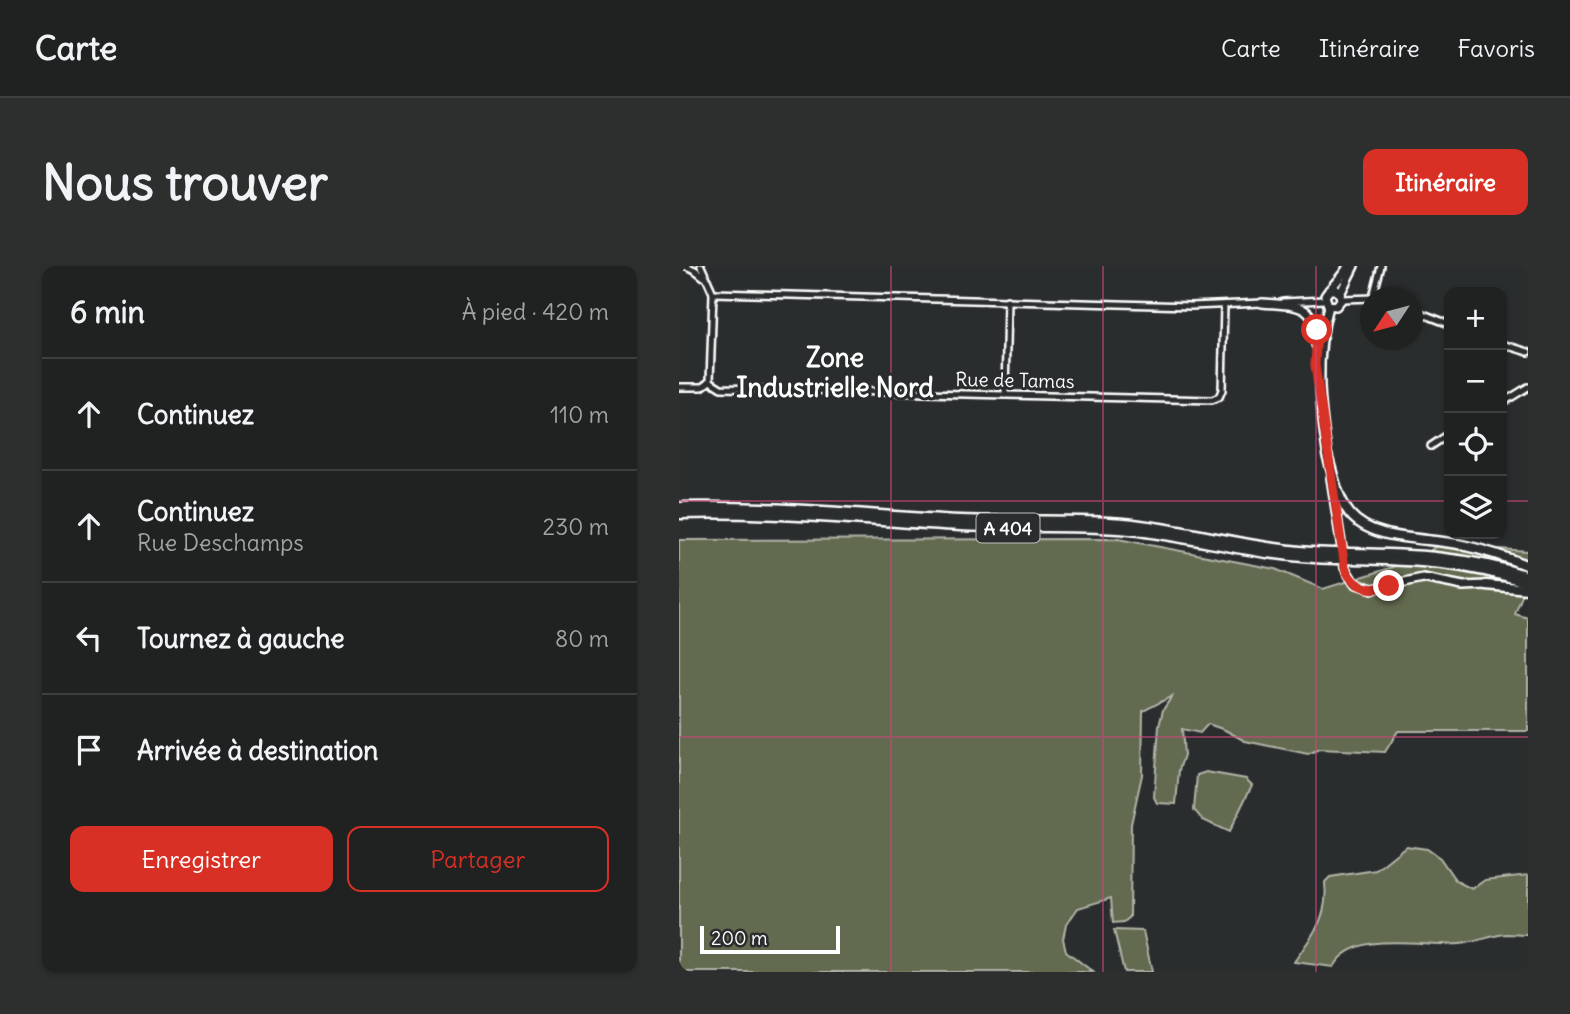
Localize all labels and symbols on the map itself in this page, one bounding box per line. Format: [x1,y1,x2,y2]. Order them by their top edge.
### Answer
north arrow [1360,287,1423,350]
route start [1301,314,1332,345]
district label: Zone Industrielle Nord [736,341,934,404]
street label: Rue de Tamas [955,367,1075,393]
road number: A 404 [977,514,1039,542]
route end [1373,570,1404,601]
scale bar [700,923,840,955]

